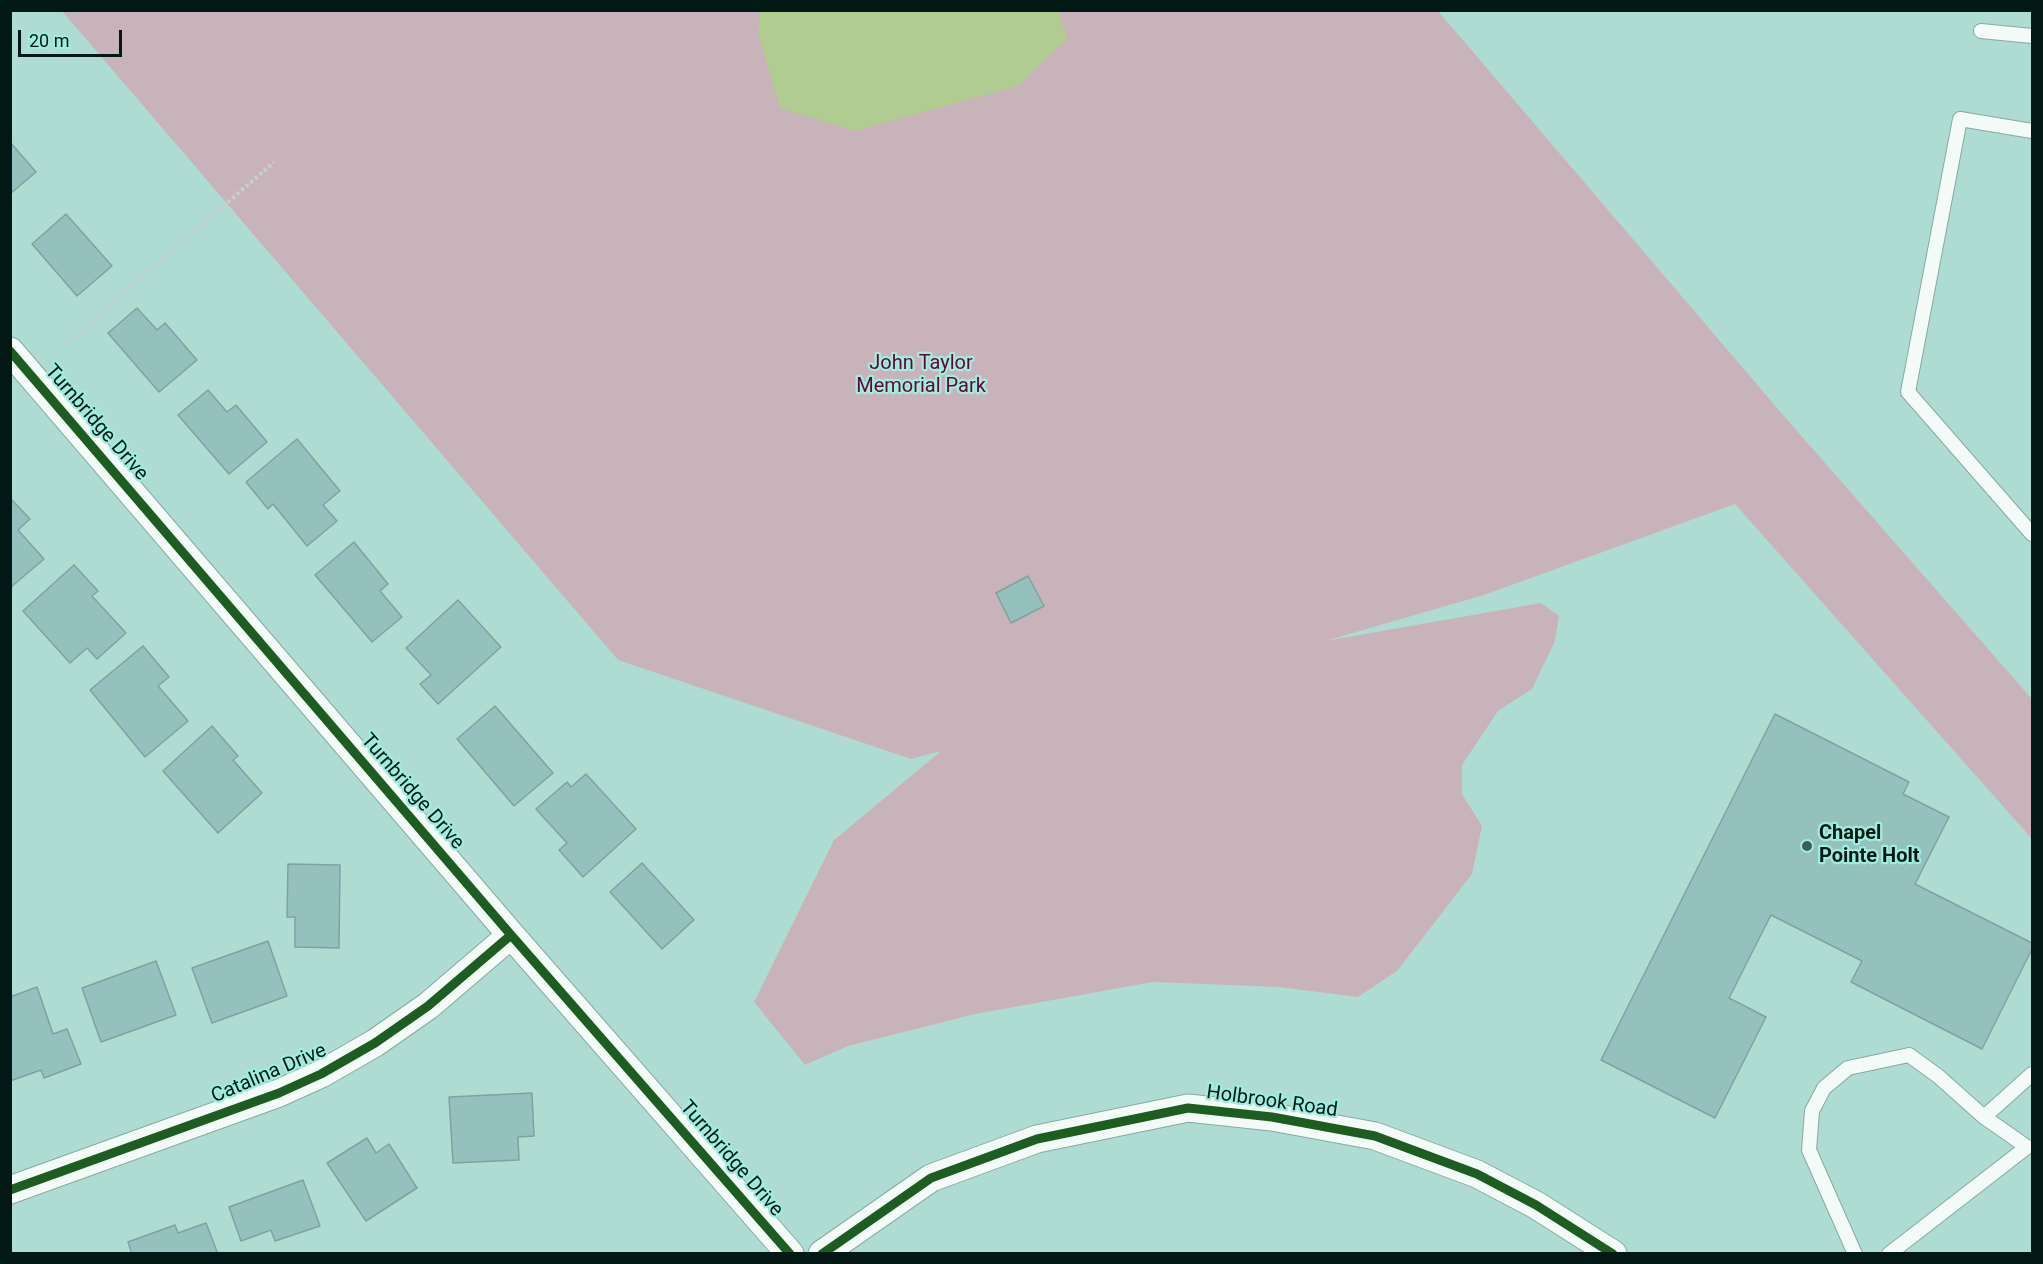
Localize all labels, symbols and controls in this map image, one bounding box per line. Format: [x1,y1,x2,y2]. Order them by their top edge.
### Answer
scale bar [21,18,124,56]
text: 20 m [29,30,69,51]
park label: John Taylor Memorial Park [856,352,986,399]
street label: Turnbridge Drive [39,360,153,486]
street label: Turnbridge Drive [355,729,469,855]
place label: Chapel Pointe Holt [1819,822,1920,869]
marker: Chapel Pointe Holt [1800,839,1814,853]
street label: Catalina Drive [208,1039,330,1109]
street label: Holbrook Road [1205,1081,1339,1123]
street label: Turnbridge Drive [674,1096,788,1222]

